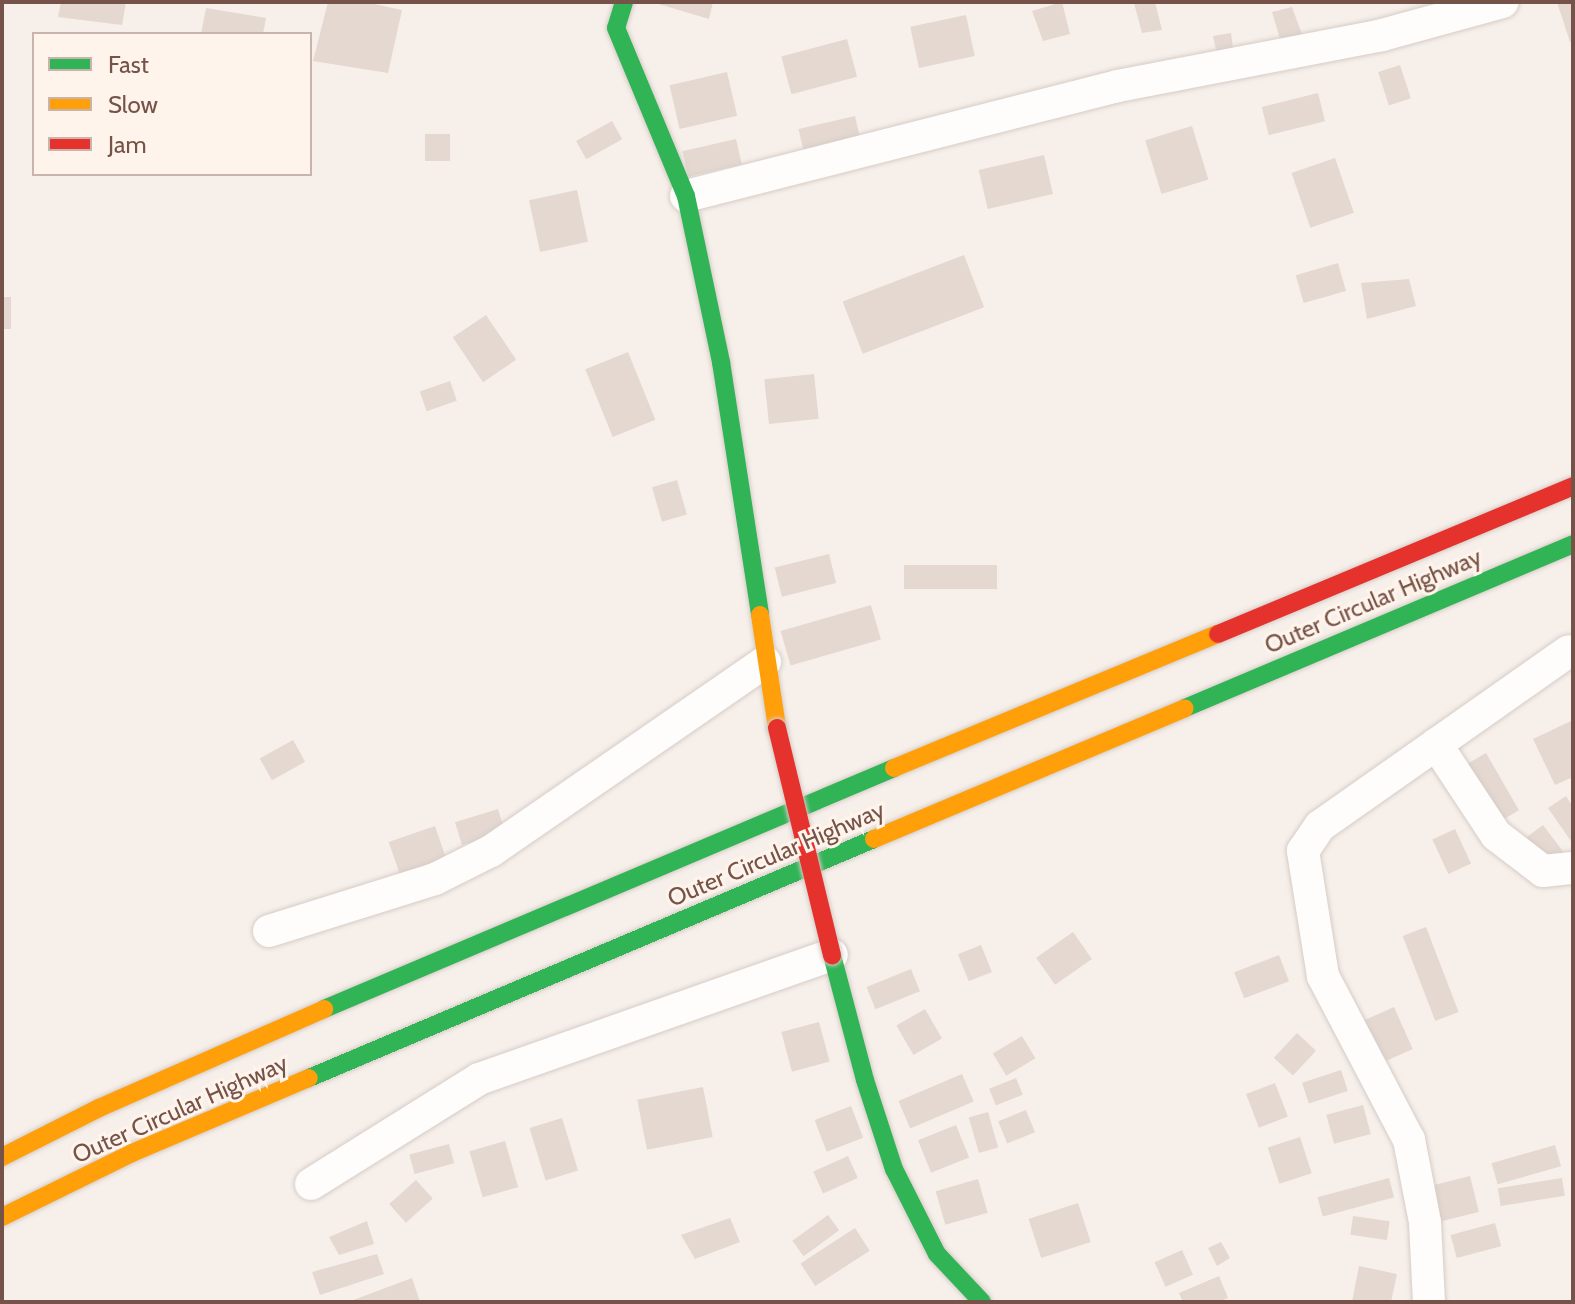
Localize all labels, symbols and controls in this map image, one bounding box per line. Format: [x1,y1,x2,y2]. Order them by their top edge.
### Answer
legend [32,32,312,176]
text: Fast [108,50,149,79]
text: Slow [108,90,158,119]
text: Jam [108,130,146,159]
street label: Outer Circular Highway [1260,542,1486,660]
street label: Outer Circular Highway [663,795,889,913]
street label: Outer Circular Highway [68,1049,292,1169]

